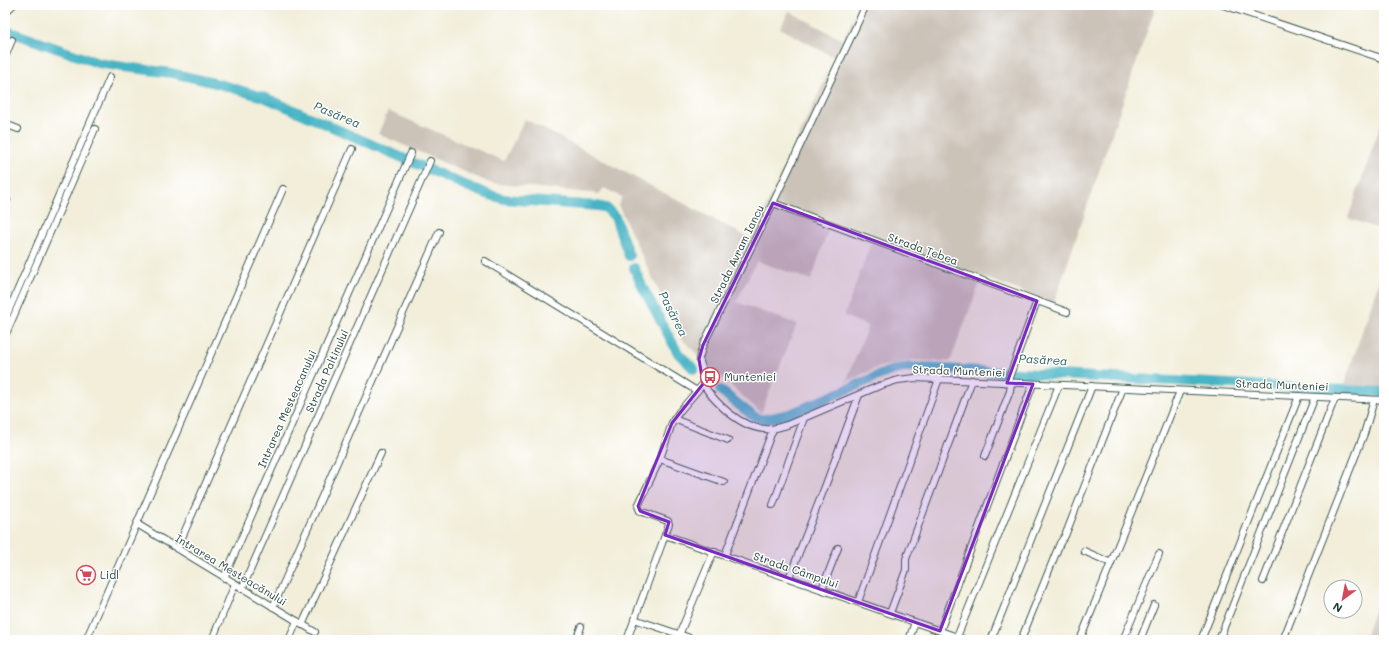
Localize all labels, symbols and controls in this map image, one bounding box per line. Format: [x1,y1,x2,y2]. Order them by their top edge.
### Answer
water label: Pasărea [312,97,363,131]
street label: Strada Avram Iancu [706,202,767,306]
street label: Strada Țebea [886,229,961,268]
water label: Pasărea [656,288,692,339]
street label: Strada Paltinului [301,327,352,415]
street label: Intrarea Mesteacanului [254,347,319,470]
water label: Pasărea [1018,350,1068,368]
street label: Strada Munteniei [912,361,1006,380]
bus stop icon: Munteniei [699,366,721,388]
place label: Munteniei [724,369,776,384]
street label: Strada Munteniei [1235,375,1329,394]
street label: Intrarea Mesteacănului [173,530,290,609]
street label: Strada Câmpului [752,548,841,591]
supermarket icon: Lidl [75,564,97,586]
place label: Lidl [100,567,119,582]
north arrow [1323,579,1363,619]
text: N [1330,599,1345,616]

